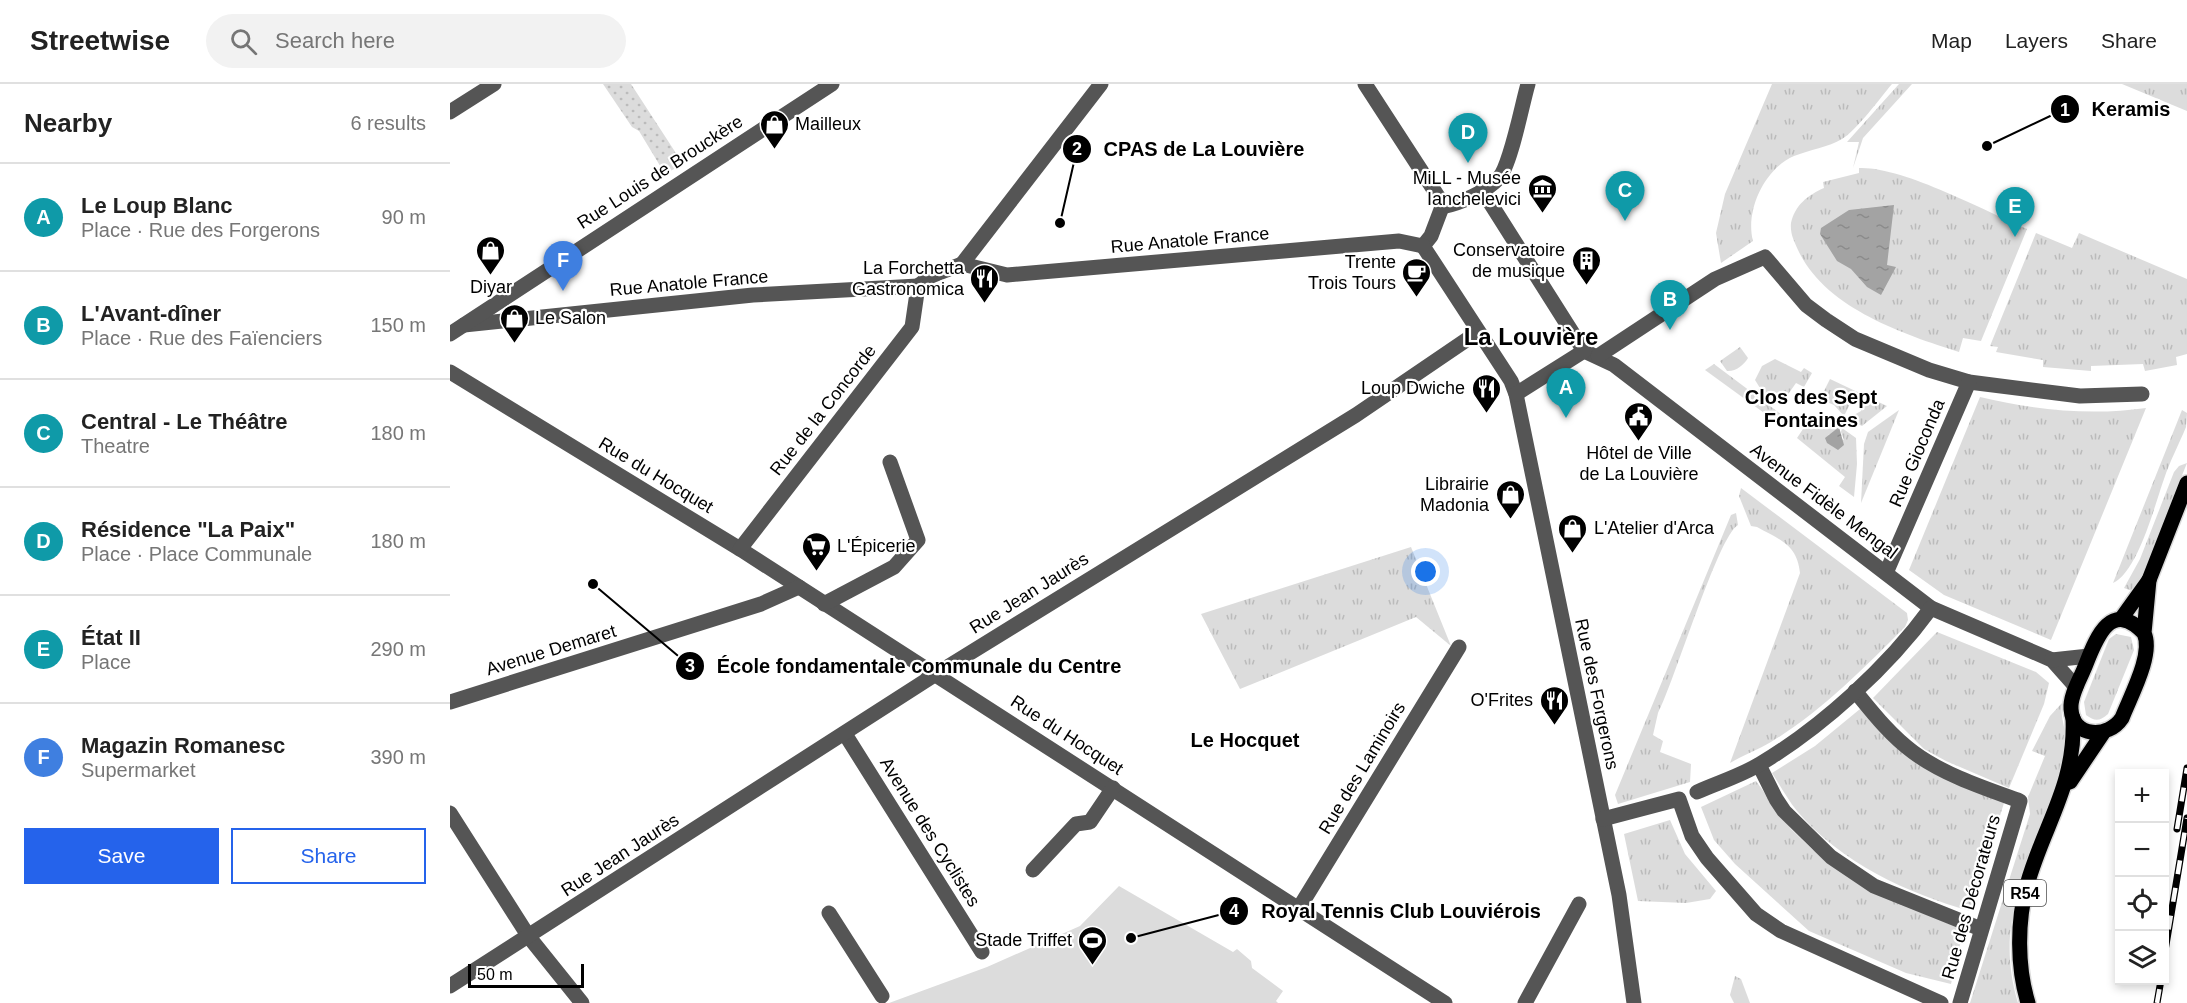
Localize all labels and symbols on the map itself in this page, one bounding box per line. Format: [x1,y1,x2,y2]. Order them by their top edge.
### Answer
callout: Keramis [2050,90,2182,128]
text: Keramis [2092,98,2170,120]
text: 1 [2060,100,2070,120]
shop icon: Mailleux [758,108,790,150]
street label: Rue Louis de Brouckère [574,111,746,233]
pin: D [1448,113,1488,163]
place label: Mailleux [795,114,861,134]
callout: CPAS de La Louvière [1062,130,1317,168]
text: CPAS de La Louvière [1104,138,1304,160]
text: 2 [1072,139,1082,159]
place label: MiLL - Musée Ianchelevici [1413,168,1521,209]
museum icon: MiLL - Musée Ianchelevici [1526,172,1558,214]
pin: C [1606,172,1644,221]
pin: E [1996,188,2034,237]
street label: Rue Anatole France [1110,223,1270,257]
shop icon: Diyar [475,234,507,276]
place label: Conservatoire de musique [1453,240,1565,281]
pin: F [544,242,582,291]
building icon: Conservatoire de musique [1570,244,1602,286]
place label: Trente Trois Tours [1308,252,1396,293]
cafe icon: Trente Trois Tours [1401,256,1433,298]
place label: La Forchetta Gastronomica [852,258,965,299]
restaurant icon: La Forchetta Gastronomica [969,262,1001,304]
street label: Rue Anatole France [609,266,769,300]
place label: Diyar [470,277,512,297]
pin: B [1650,280,1690,330]
shop icon: Le Salon [498,302,530,344]
place label: Le Salon [535,308,606,328]
district label: La Louvière [1464,323,1598,350]
street label: Rue de la Concorde [766,341,880,479]
pin: A [1546,368,1586,418]
restaurant icon: Loup Dwiche [1470,372,1502,414]
place label: Loup Dwiche [1361,378,1465,398]
district label: Clos des Sept Fontaines [1745,386,1877,431]
street label: Rue Gioconda [1885,395,1949,510]
public building icon: Hôtel de Ville de La Louvière [1623,400,1655,442]
street label: Rue du Hocquet [595,433,717,517]
street label: Avenue Fidèle Mengal [1747,439,1901,563]
place label: Hôtel de Ville de La Louvière [1579,443,1699,484]
place label: Librairie Madonia [1420,474,1490,515]
shop icon: Librairie Madonia [1494,478,1526,520]
shop icon: L'Atelier d'Arca [1557,512,1589,554]
place label: L'Atelier d'Arca [1594,518,1715,538]
supermarket icon: L'Épicerie [800,530,832,572]
place label: L'Épicerie [837,536,915,556]
street label: Rue Jean Jaurès [966,548,1092,638]
your location [1411,557,1440,586]
street label: Rue des Forgerons [1571,617,1623,771]
street label: Avenue Demaret [484,621,618,679]
callout: École fondamentale communale du Centre [675,647,1134,685]
text: École fondamentale communale du Centre [717,655,1121,677]
text: 3 [685,656,695,676]
restaurant icon: O'Frites [1538,684,1570,726]
place label: O'Frites [1471,690,1533,710]
street label: Rue du Hocquet [1007,691,1127,779]
street label: Rue des Laminoirs [1315,699,1409,837]
district label: Le Hocquet [1191,729,1300,751]
street label: Avenue des Cyclistes [876,754,984,910]
street label: Rue Jean Jaurès [557,810,683,900]
street label: Rue des Décorateurs [1938,812,2004,982]
road number: R54 [2004,880,2046,906]
callout: Royal Tennis Club Louviérois [1219,892,1553,930]
text: Royal Tennis Club Louviérois [1261,900,1541,922]
text: 4 [1229,901,1239,921]
sports icon: Stade Triffet [1077,924,1109,966]
place label: Stade Triffet [975,930,1072,950]
scale bar [468,961,584,988]

